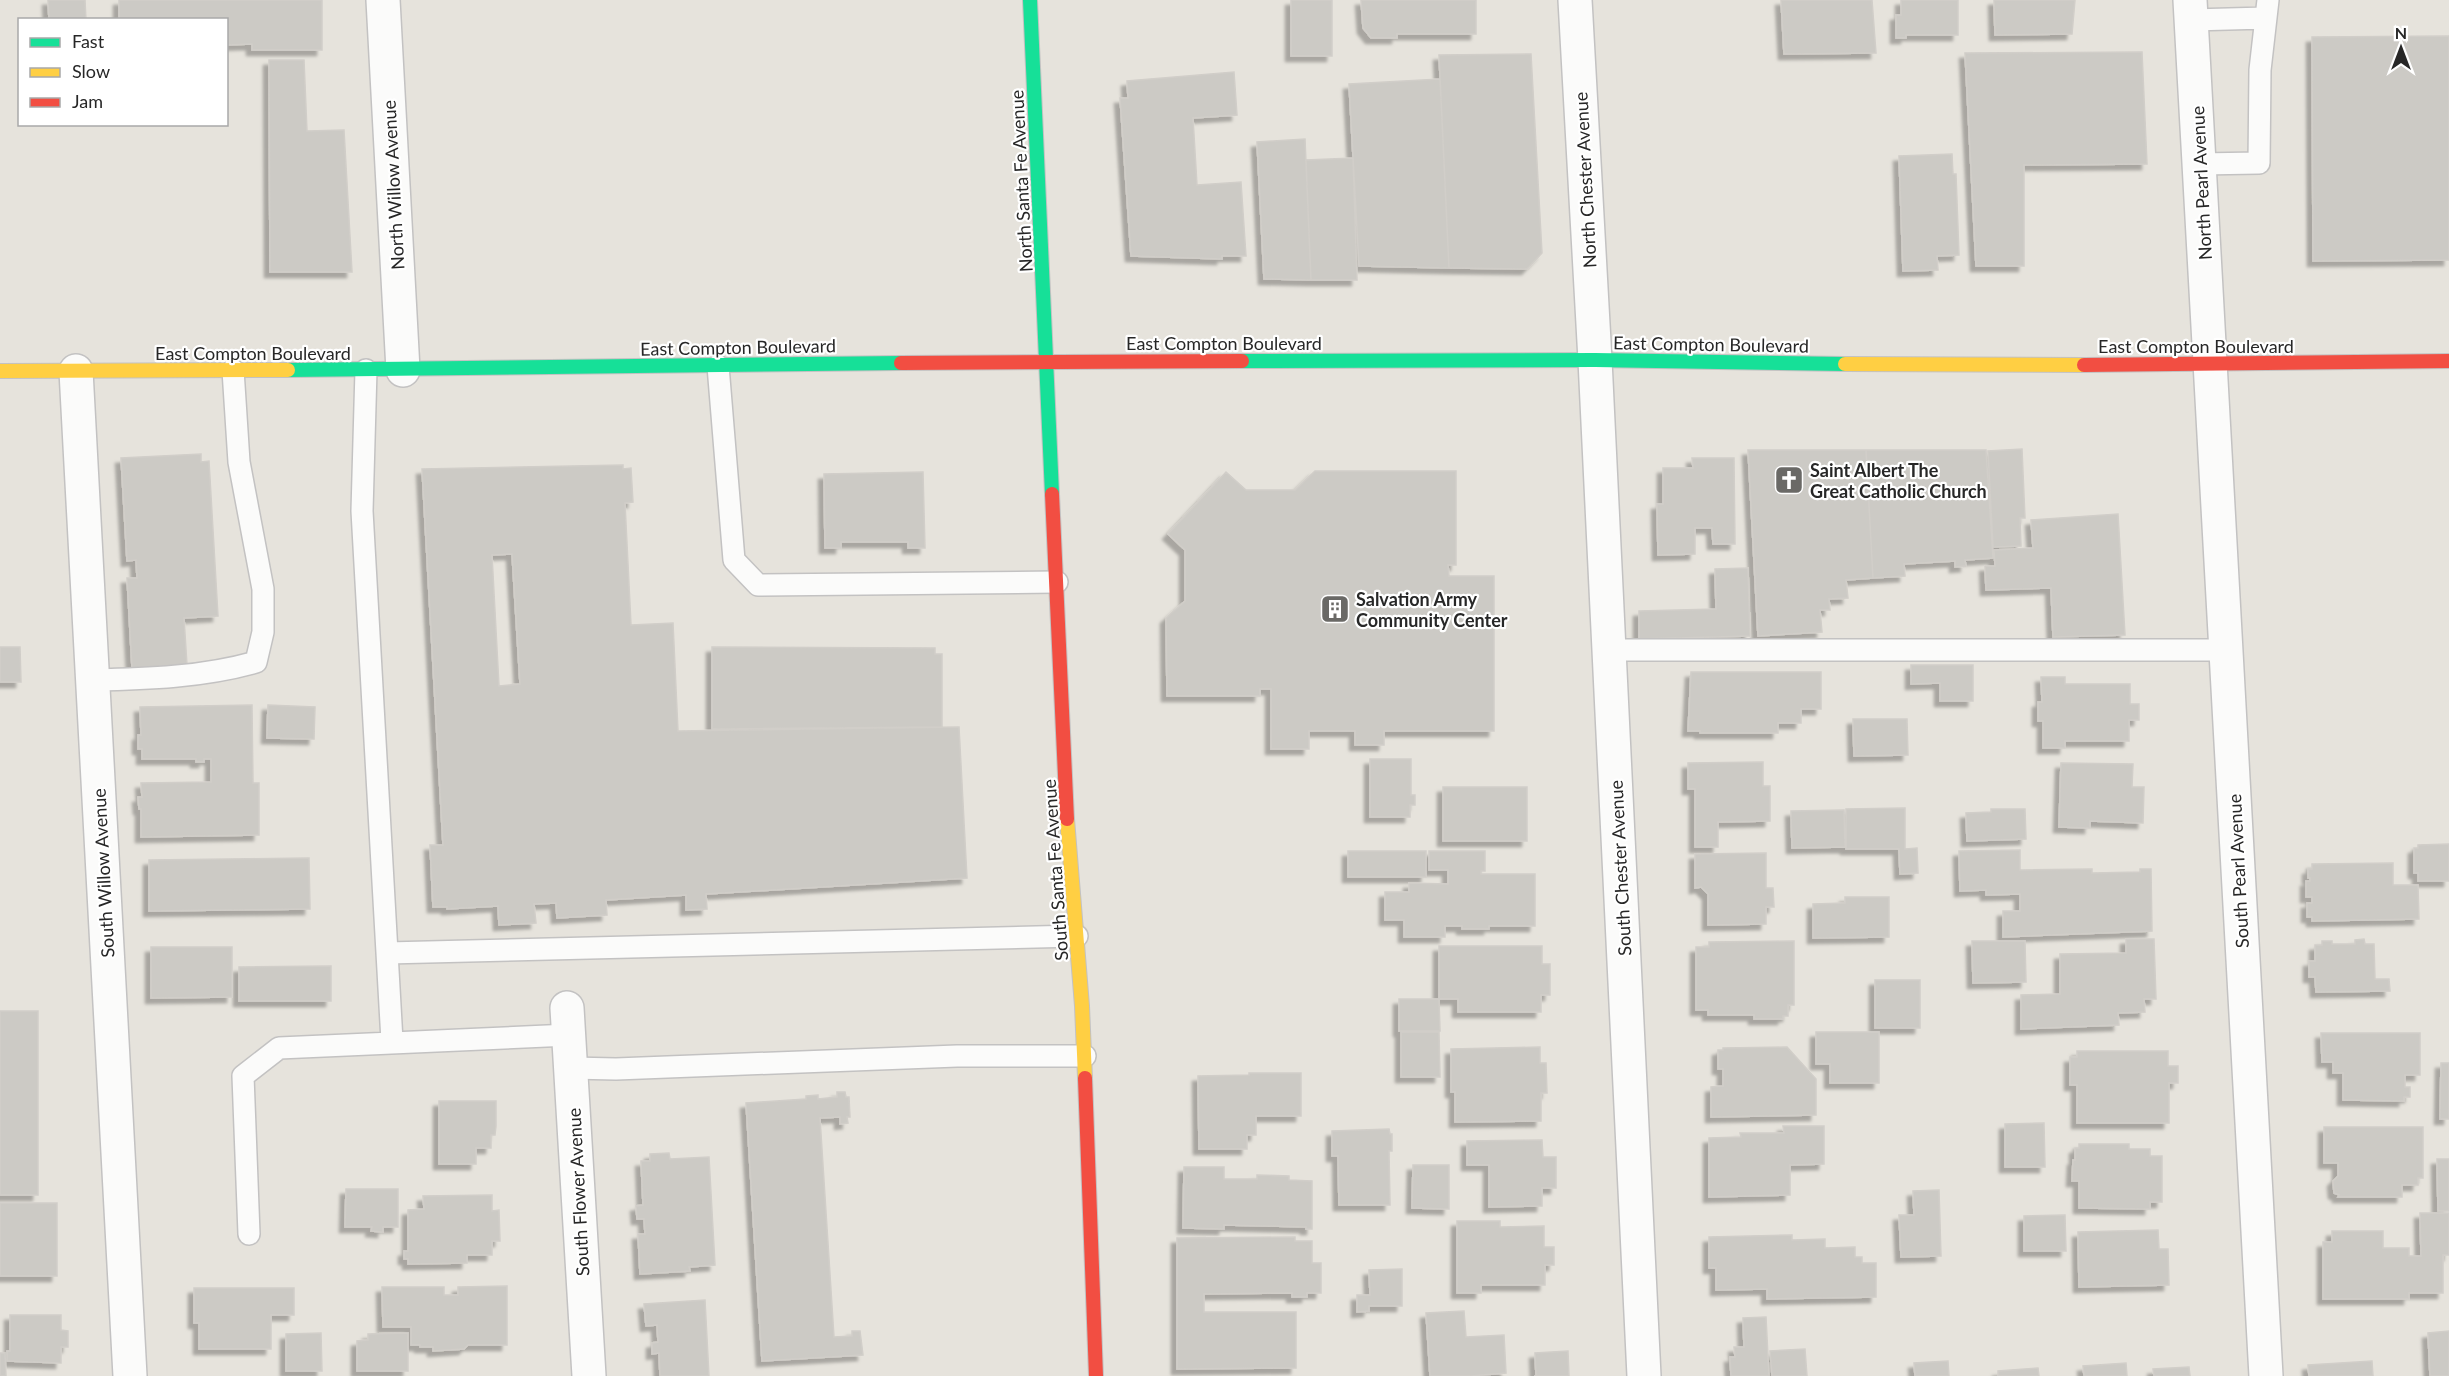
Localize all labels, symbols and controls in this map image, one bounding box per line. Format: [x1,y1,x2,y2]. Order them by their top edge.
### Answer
legend [18,18,228,126]
north arrow [2371,18,2431,78]
text: N [2395,23,2407,42]
text: Fast [72,30,105,52]
text: Slow [72,60,110,82]
street label: North Santa Fe Avenue [1005,89,1037,273]
text: Jam [72,90,103,112]
street label: North Chester Avenue [1569,91,1601,269]
street label: North Willow Avenue [378,100,408,270]
street label: North Pearl Avenue [2186,105,2216,261]
street label: East Compton Boulevard [1613,331,1809,357]
street label: East Compton Boulevard [1126,332,1322,354]
street label: East Compton Boulevard [640,334,836,360]
street label: East Compton Boulevard [2098,335,2294,357]
street label: East Compton Boulevard [155,342,351,364]
place label: Saint Albert The Great Catholic Church [1810,459,1987,502]
church icon: Saint Albert The Great Catholic Church [1773,464,1805,496]
place label: Salvation Army Community Center [1356,588,1508,631]
building icon: Salvation Army Community Center [1319,593,1351,625]
street label: South Santa Fe Avenue [1038,778,1072,962]
street label: South Chester Avenue [1604,779,1636,957]
street label: South Willow Avenue [88,788,118,958]
street label: South Pearl Avenue [2223,793,2253,949]
street label: South Flower Avenue [563,1107,593,1277]

